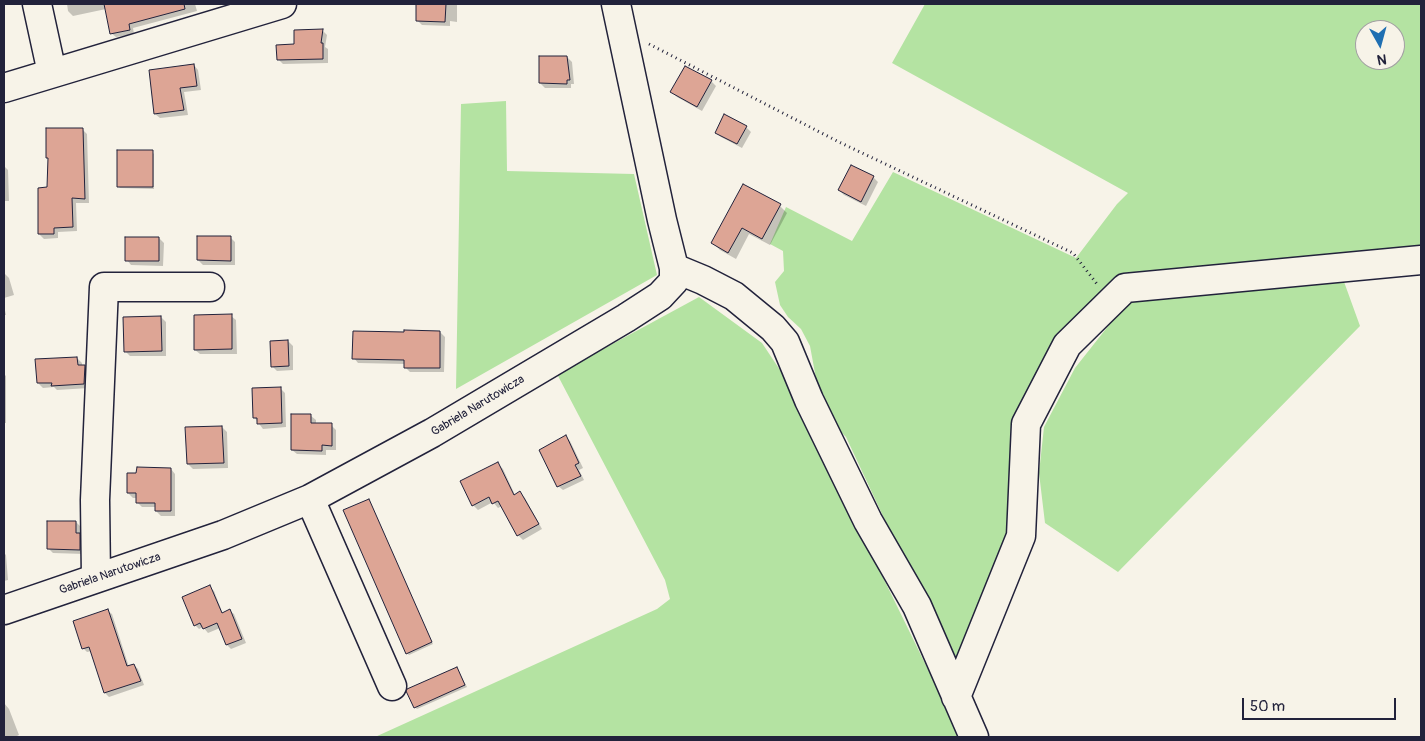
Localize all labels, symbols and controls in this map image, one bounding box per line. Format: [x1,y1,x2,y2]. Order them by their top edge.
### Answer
north arrow [1355,20,1405,70]
text: N [1376,50,1388,68]
street label: Gabriela Narutowicza [429,372,527,440]
street label: Gabriela Narutowicza [57,550,163,598]
scale bar [1245,688,1399,720]
text: 50 m [1250,697,1285,716]

